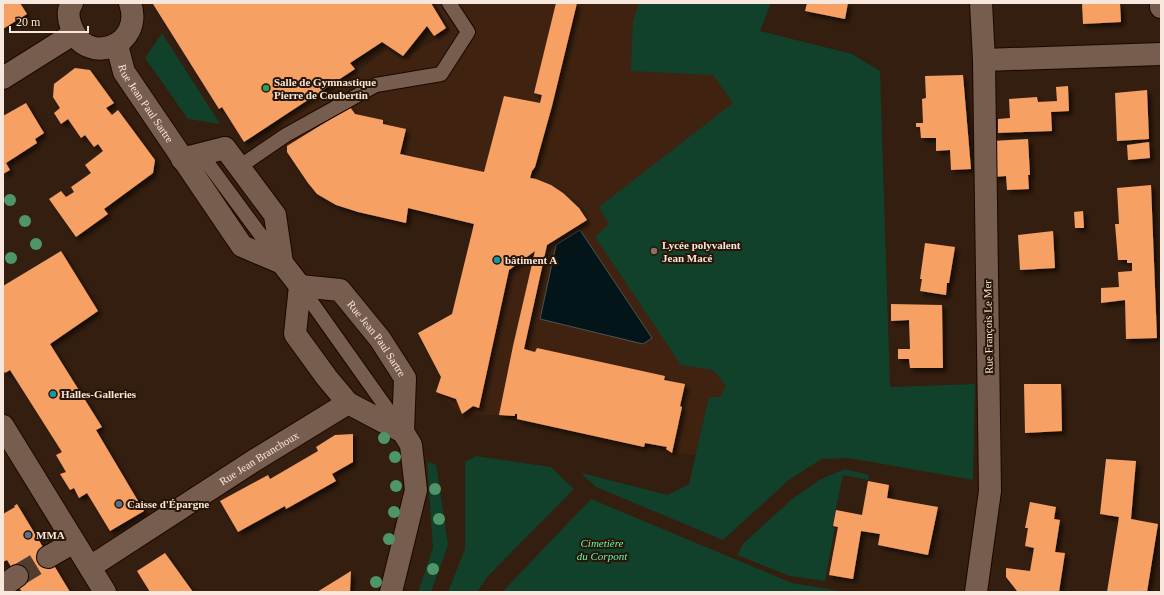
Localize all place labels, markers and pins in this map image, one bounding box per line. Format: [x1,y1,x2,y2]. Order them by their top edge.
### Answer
place label: Salle de Gymnastique Pierre de Coubertin [274,76,376,101]
marker: Salle de Gymnastique Pierre de Coubertin [261,83,271,93]
place label: Lycée polyvalent Jean Macé [662,239,741,264]
marker: Lycée polyvalent Jean Macé [649,246,659,256]
place label: bâtiment A [505,254,557,266]
marker: bâtiment A [492,255,502,265]
place label: Halles-Galleries [61,388,137,400]
marker: Halles-Galleries [48,389,58,399]
place label: Caisse d'Épargne [127,498,209,510]
marker: Caisse d'Épargne [114,499,124,509]
place label: MMA [36,529,65,541]
marker: MMA [23,530,33,540]

